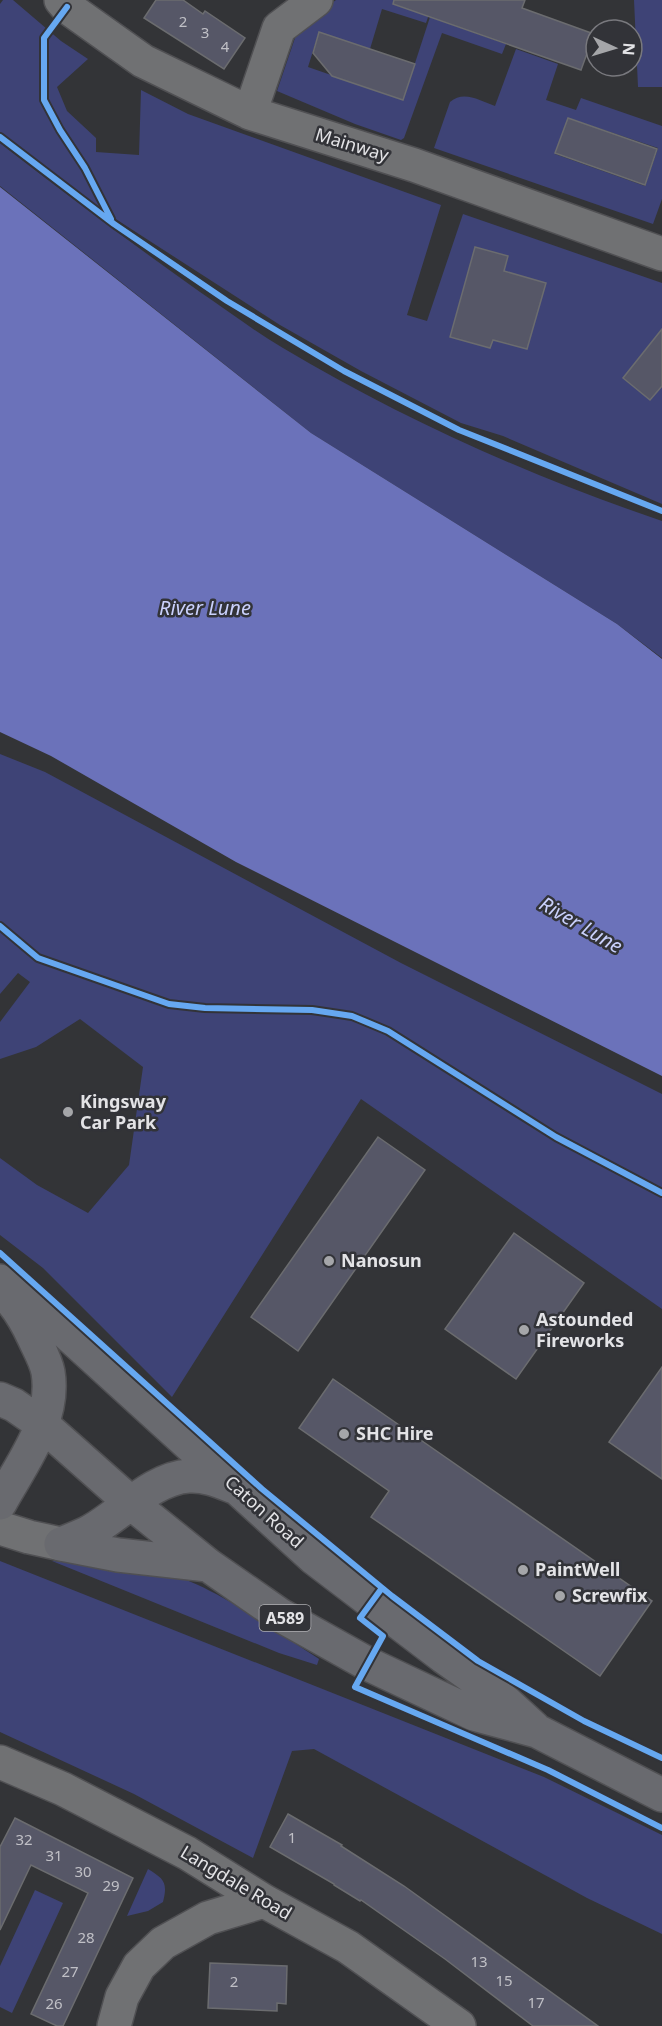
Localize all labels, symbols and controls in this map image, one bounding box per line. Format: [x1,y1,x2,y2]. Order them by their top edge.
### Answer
house number: 2 [179,11,187,31]
north arrow [584,18,644,78]
house number: 3 [201,22,209,42]
house number: 4 [221,36,230,56]
text: N [618,42,640,56]
street label: Mainway [313,122,393,167]
water label: River Lune [159,594,251,621]
water label: River Lune [535,890,628,959]
place label: Kingsway Car Park [80,1089,167,1134]
marker: Kingsway Car Park [61,1105,75,1119]
place label: Nanosun [341,1248,422,1272]
marker: Nanosun [322,1254,336,1268]
place label: Astounded Fireworks [536,1307,633,1352]
marker: Astounded Fireworks [517,1323,531,1337]
place label: SHC Hire [356,1421,434,1445]
marker: SHC Hire [337,1427,351,1441]
street label: Caton Road [220,1470,309,1553]
place label: PaintWell [535,1557,620,1581]
marker: PaintWell [516,1563,530,1577]
place label: Screwfix [572,1583,648,1607]
marker: Screwfix [553,1589,567,1603]
road number: A589 [260,1605,310,1631]
house number: 1 [288,1827,296,1847]
house number: 32 [15,1829,33,1849]
street label: Langdale Road [176,1840,297,1925]
house number: 31 [45,1845,63,1865]
house number: 30 [74,1861,92,1881]
house number: 29 [102,1875,120,1895]
house number: 28 [77,1927,95,1947]
house number: 13 [470,1951,488,1971]
house number: 27 [61,1961,79,1981]
house number: 15 [495,1970,513,1990]
house number: 2 [230,1971,238,1991]
house number: 17 [527,1992,545,2012]
house number: 26 [45,1993,63,2013]

